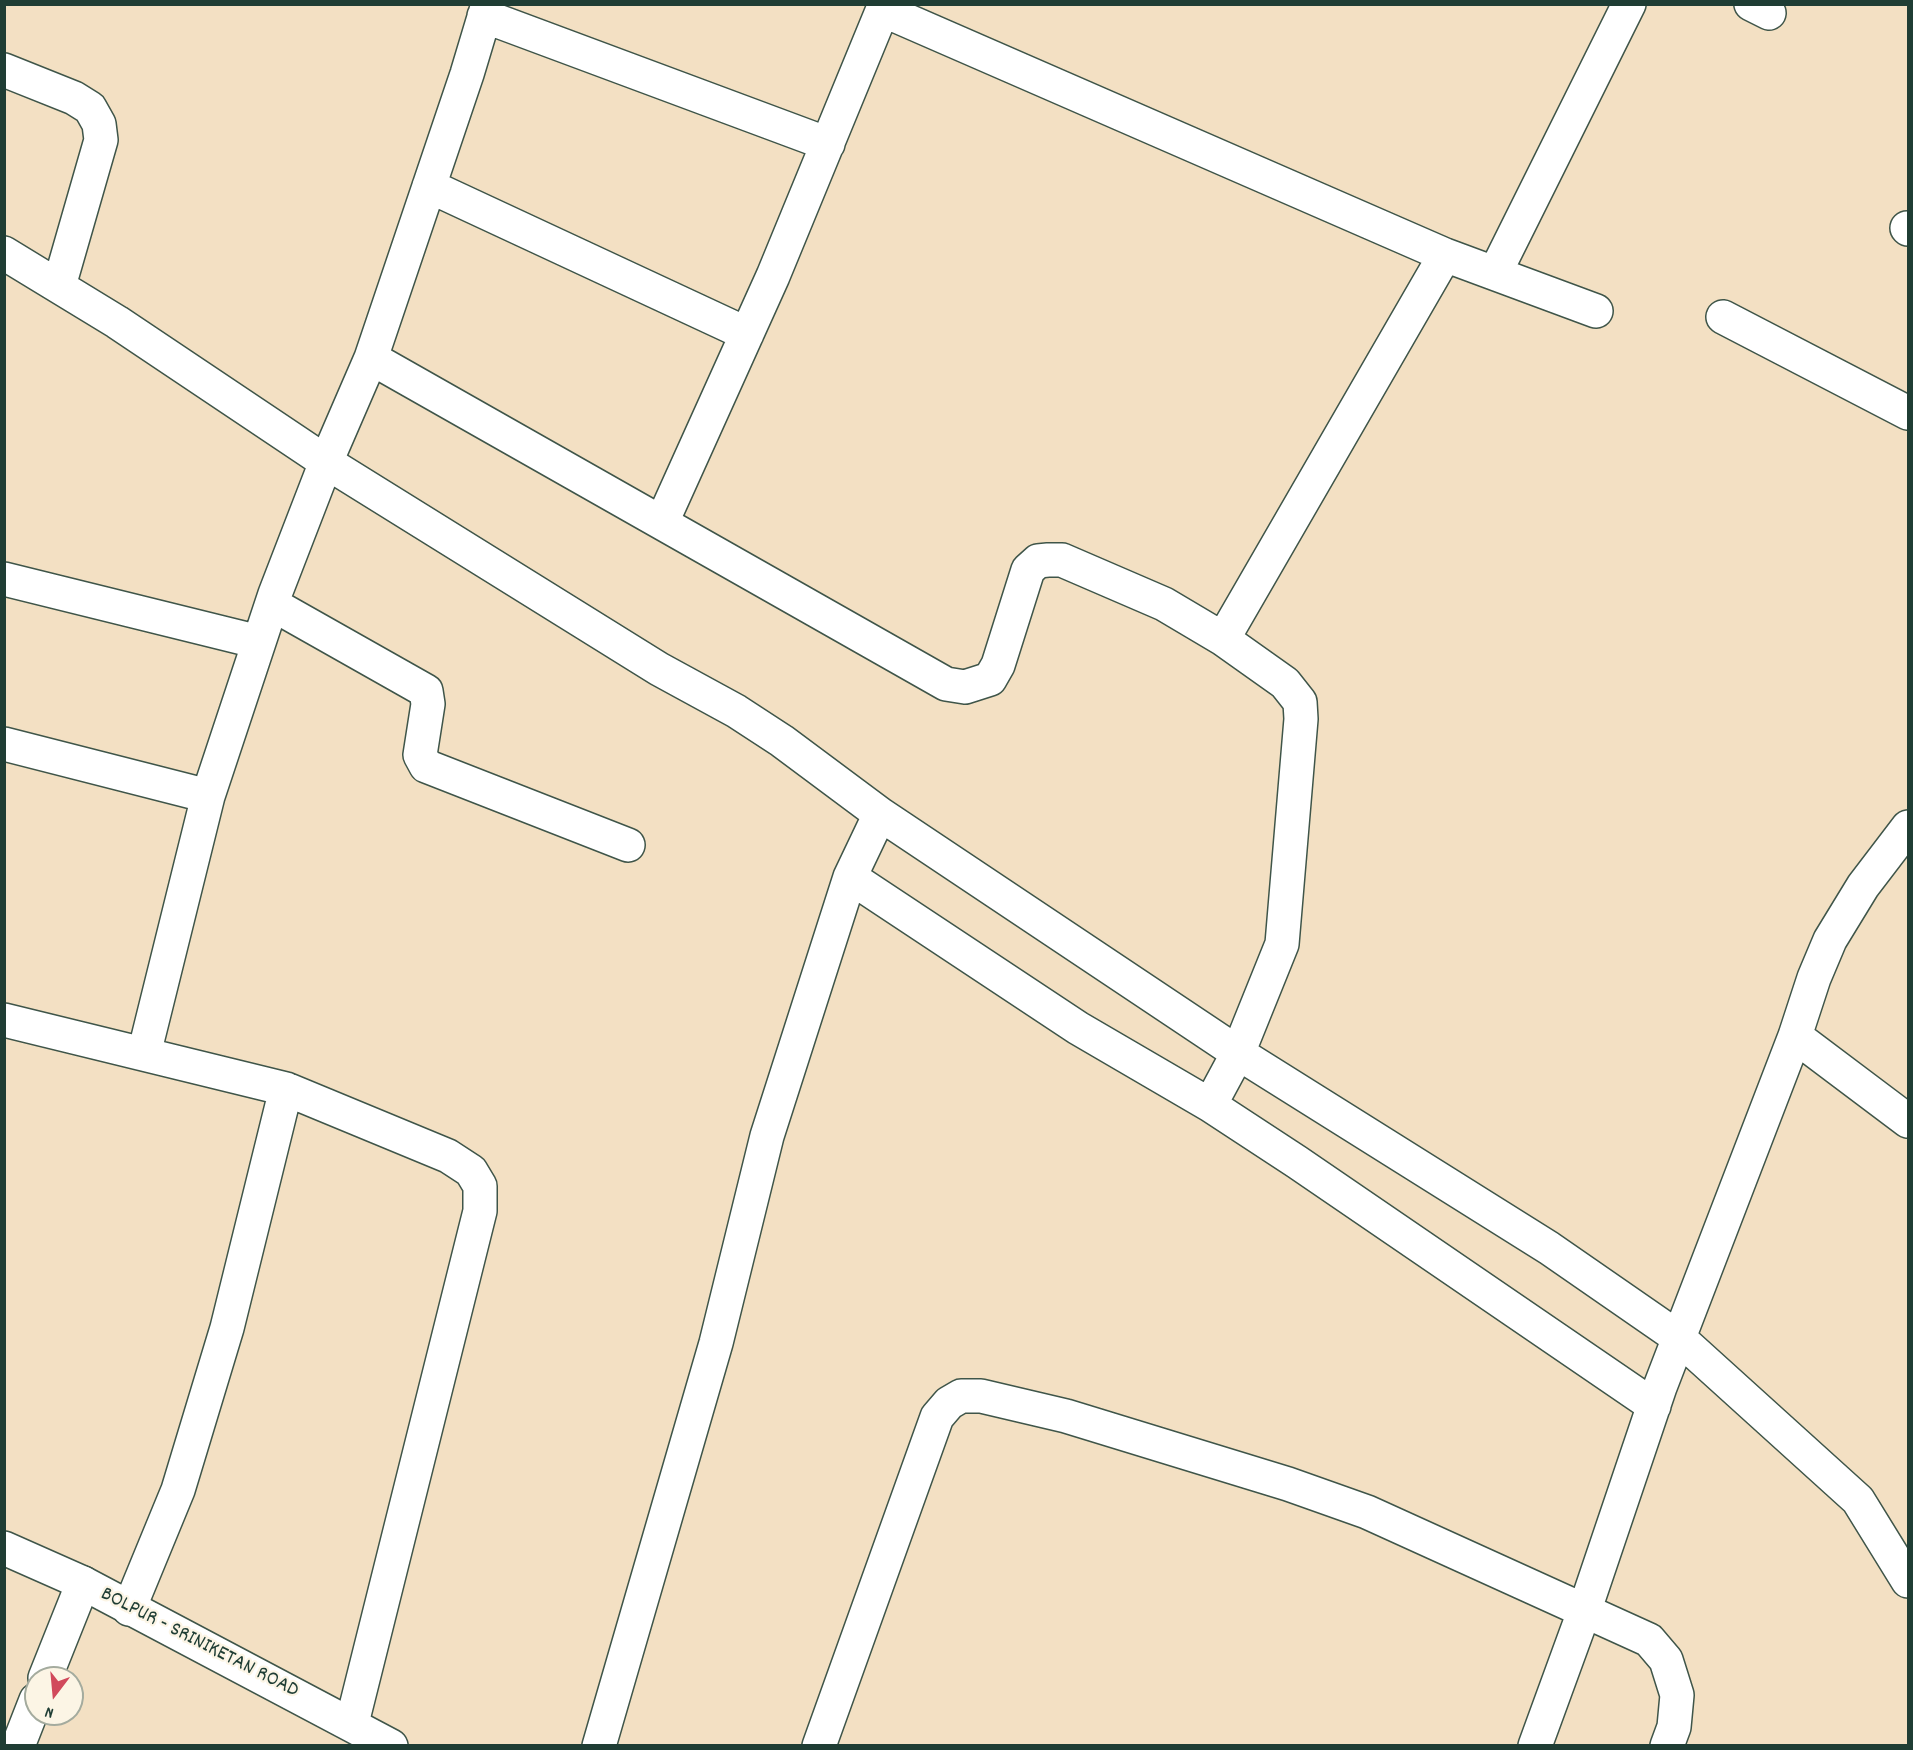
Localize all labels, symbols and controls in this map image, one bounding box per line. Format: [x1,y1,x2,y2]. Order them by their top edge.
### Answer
street label: BOLPUR - SRINIKETAN ROAD [96,1583,302,1705]
north arrow [24,1666,84,1726]
text: N [42,1700,56,1724]

